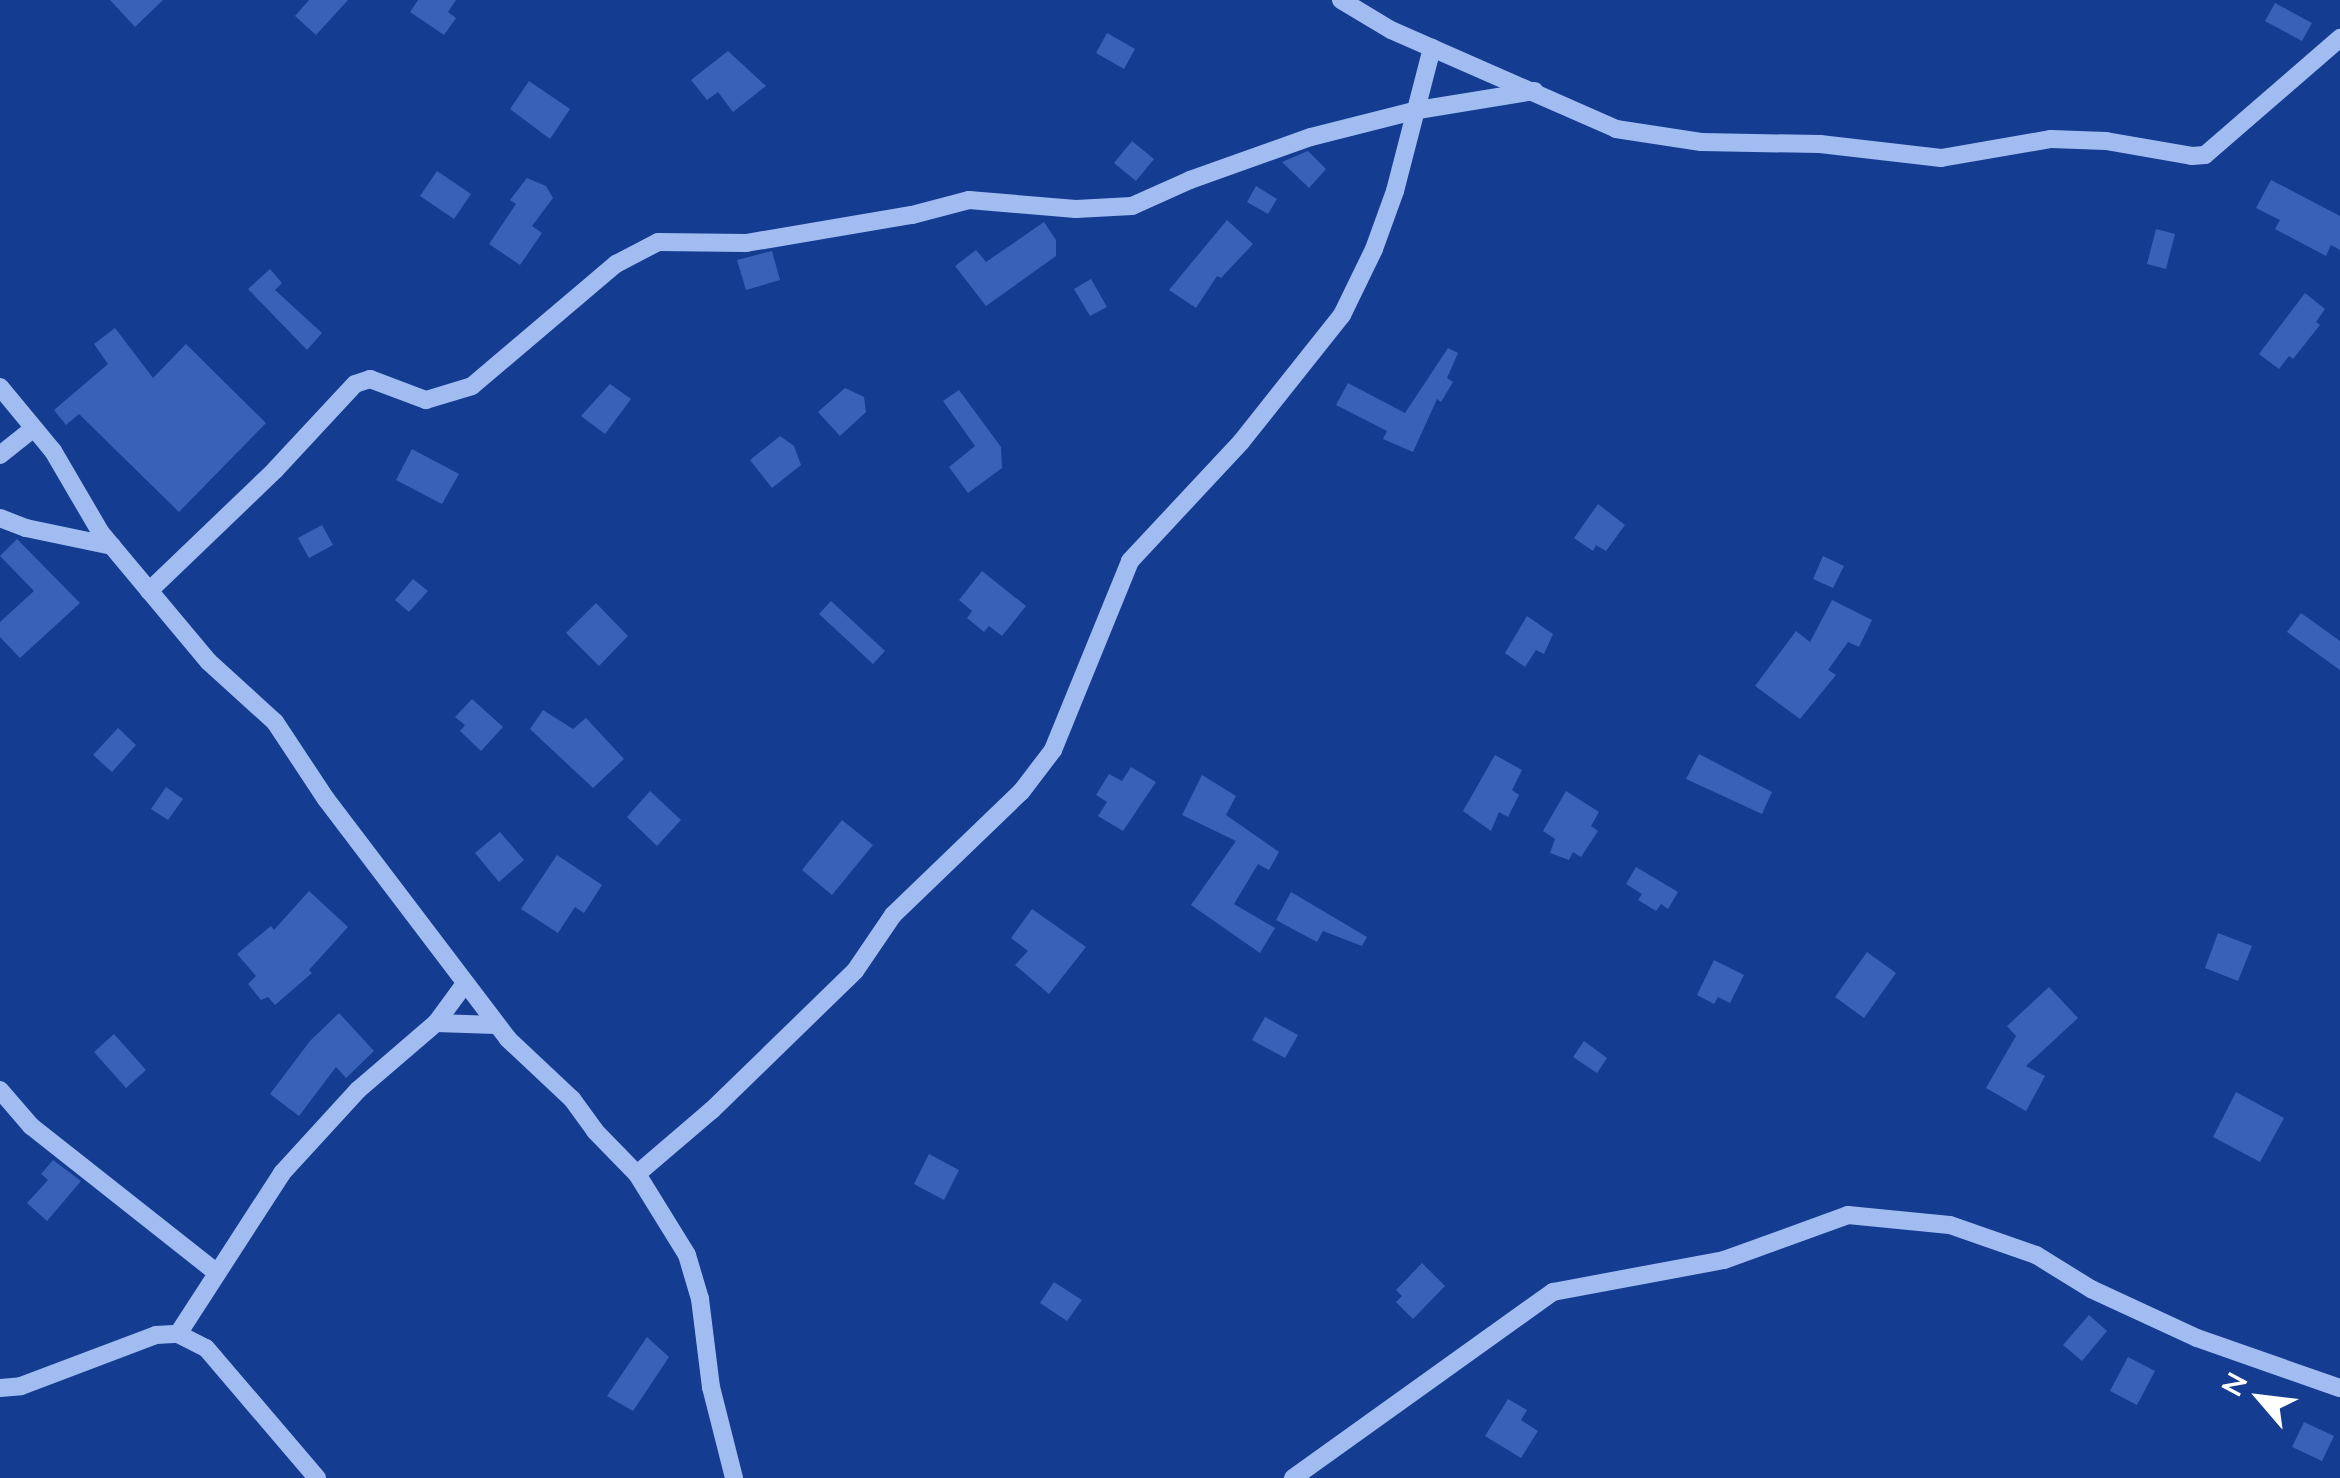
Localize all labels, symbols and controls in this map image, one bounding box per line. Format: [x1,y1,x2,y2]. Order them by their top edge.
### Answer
north arrow [2210,1348,2310,1448]
text: N [2213,1366,2254,1401]

